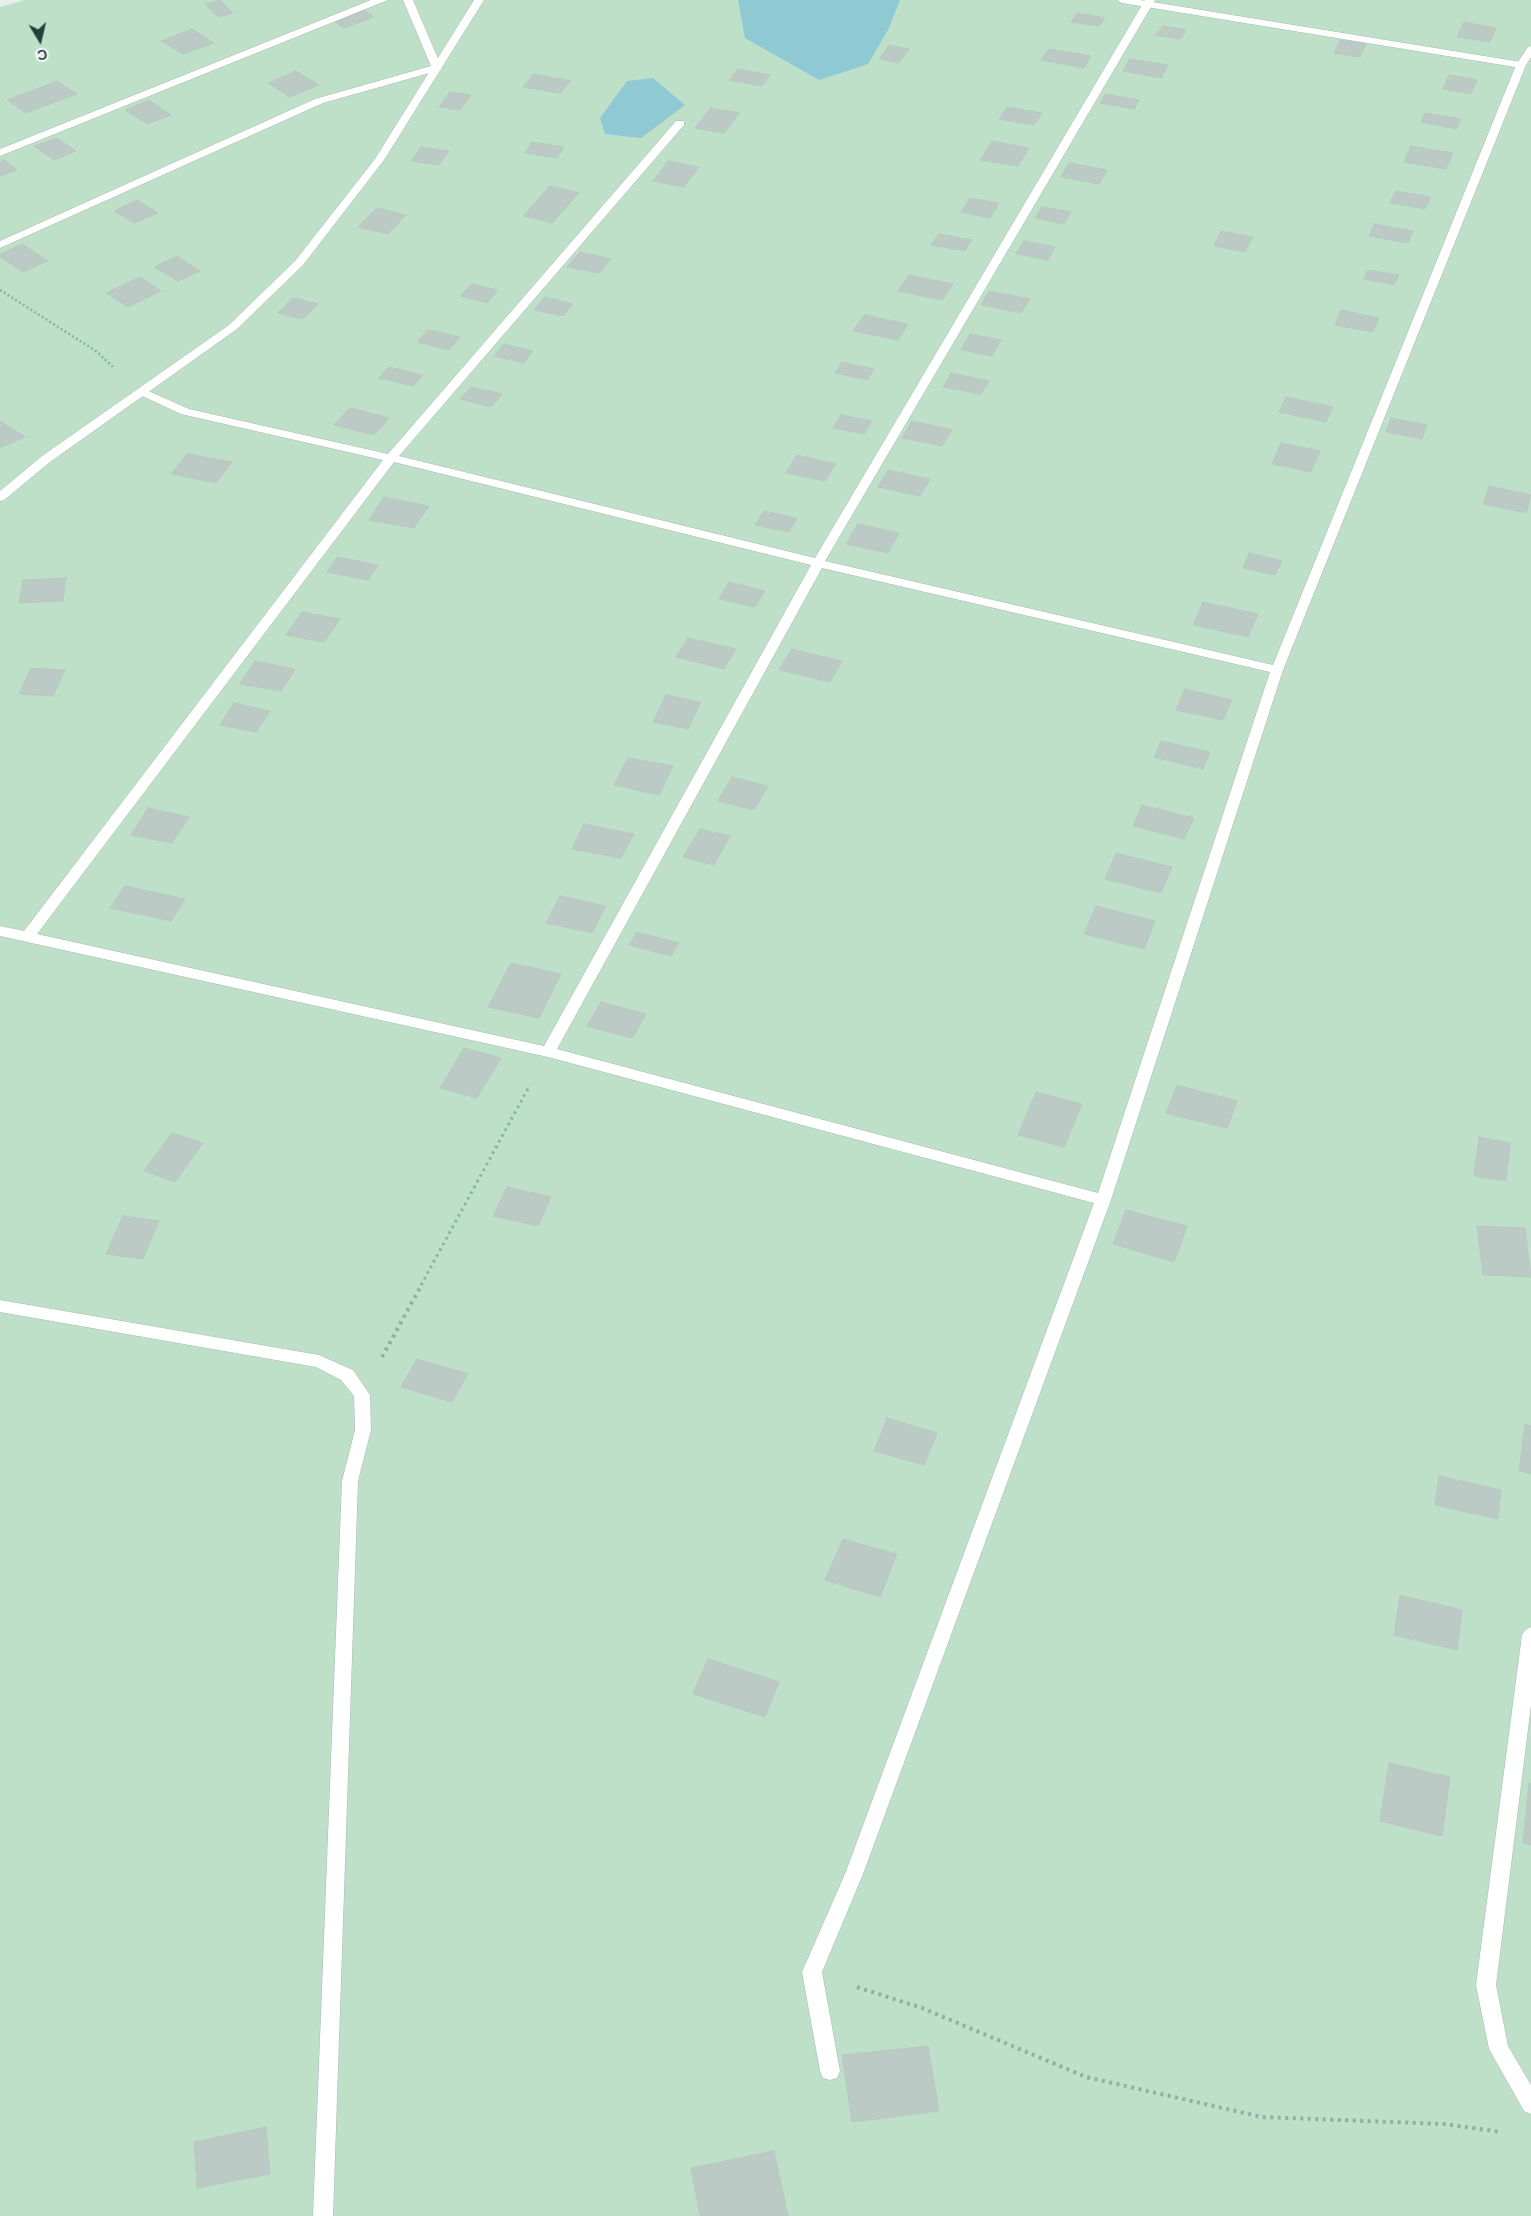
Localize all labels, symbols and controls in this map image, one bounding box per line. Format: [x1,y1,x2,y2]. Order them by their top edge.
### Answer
north arrow [15,15,65,65]
text: С [36,46,49,64]

